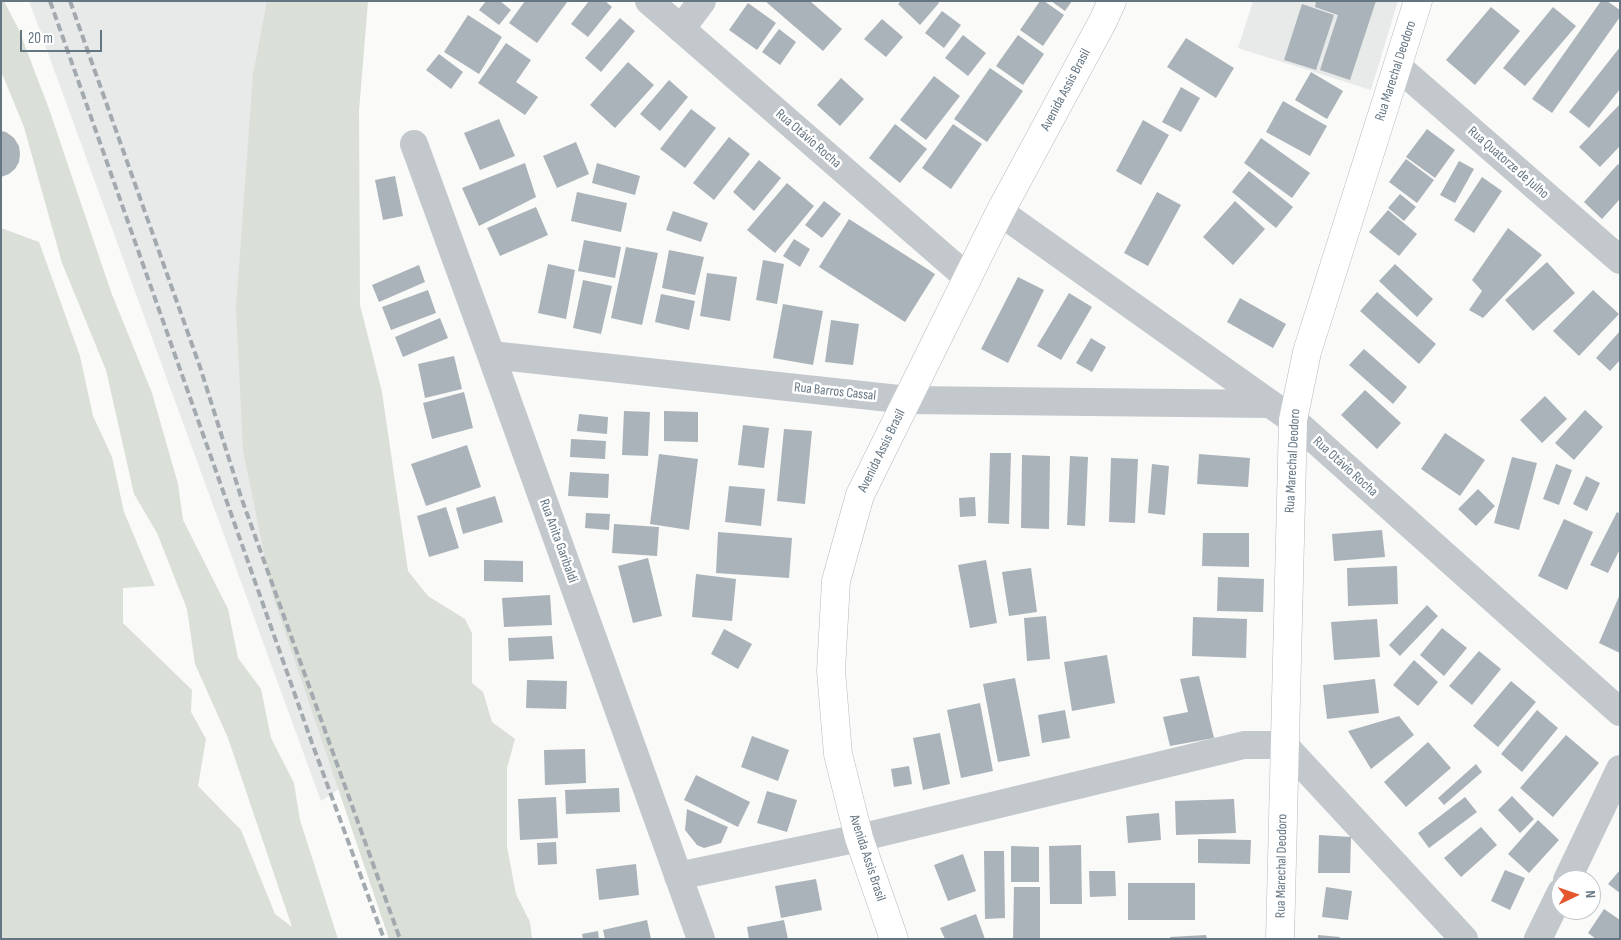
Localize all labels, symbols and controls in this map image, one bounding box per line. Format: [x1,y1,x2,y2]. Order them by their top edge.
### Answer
street label: Rua Marechal Deodoro [1372,19,1420,123]
scale bar [22,20,105,52]
text: 20 m [28,29,53,48]
street label: Avenida Assis Brasil [1037,46,1095,134]
street label: Rua Otávio Rocha [772,106,844,172]
street label: Rua Quatorze de Julho [1464,123,1552,203]
street label: Rua Barros Cassal [793,379,877,405]
street label: Avenida Assis Brasil [855,407,909,495]
street label: Rua Marechal Deodoro [1282,408,1304,514]
street label: Rua Otávio Rocha [1309,433,1381,501]
street label: Rua Anita Garibaldi [535,497,581,585]
street label: Avenida Assis Brasil [845,812,889,904]
street label: Rua Marechal Deodoro [1273,814,1291,918]
north arrow [1551,870,1601,920]
text: N [1582,890,1599,898]

